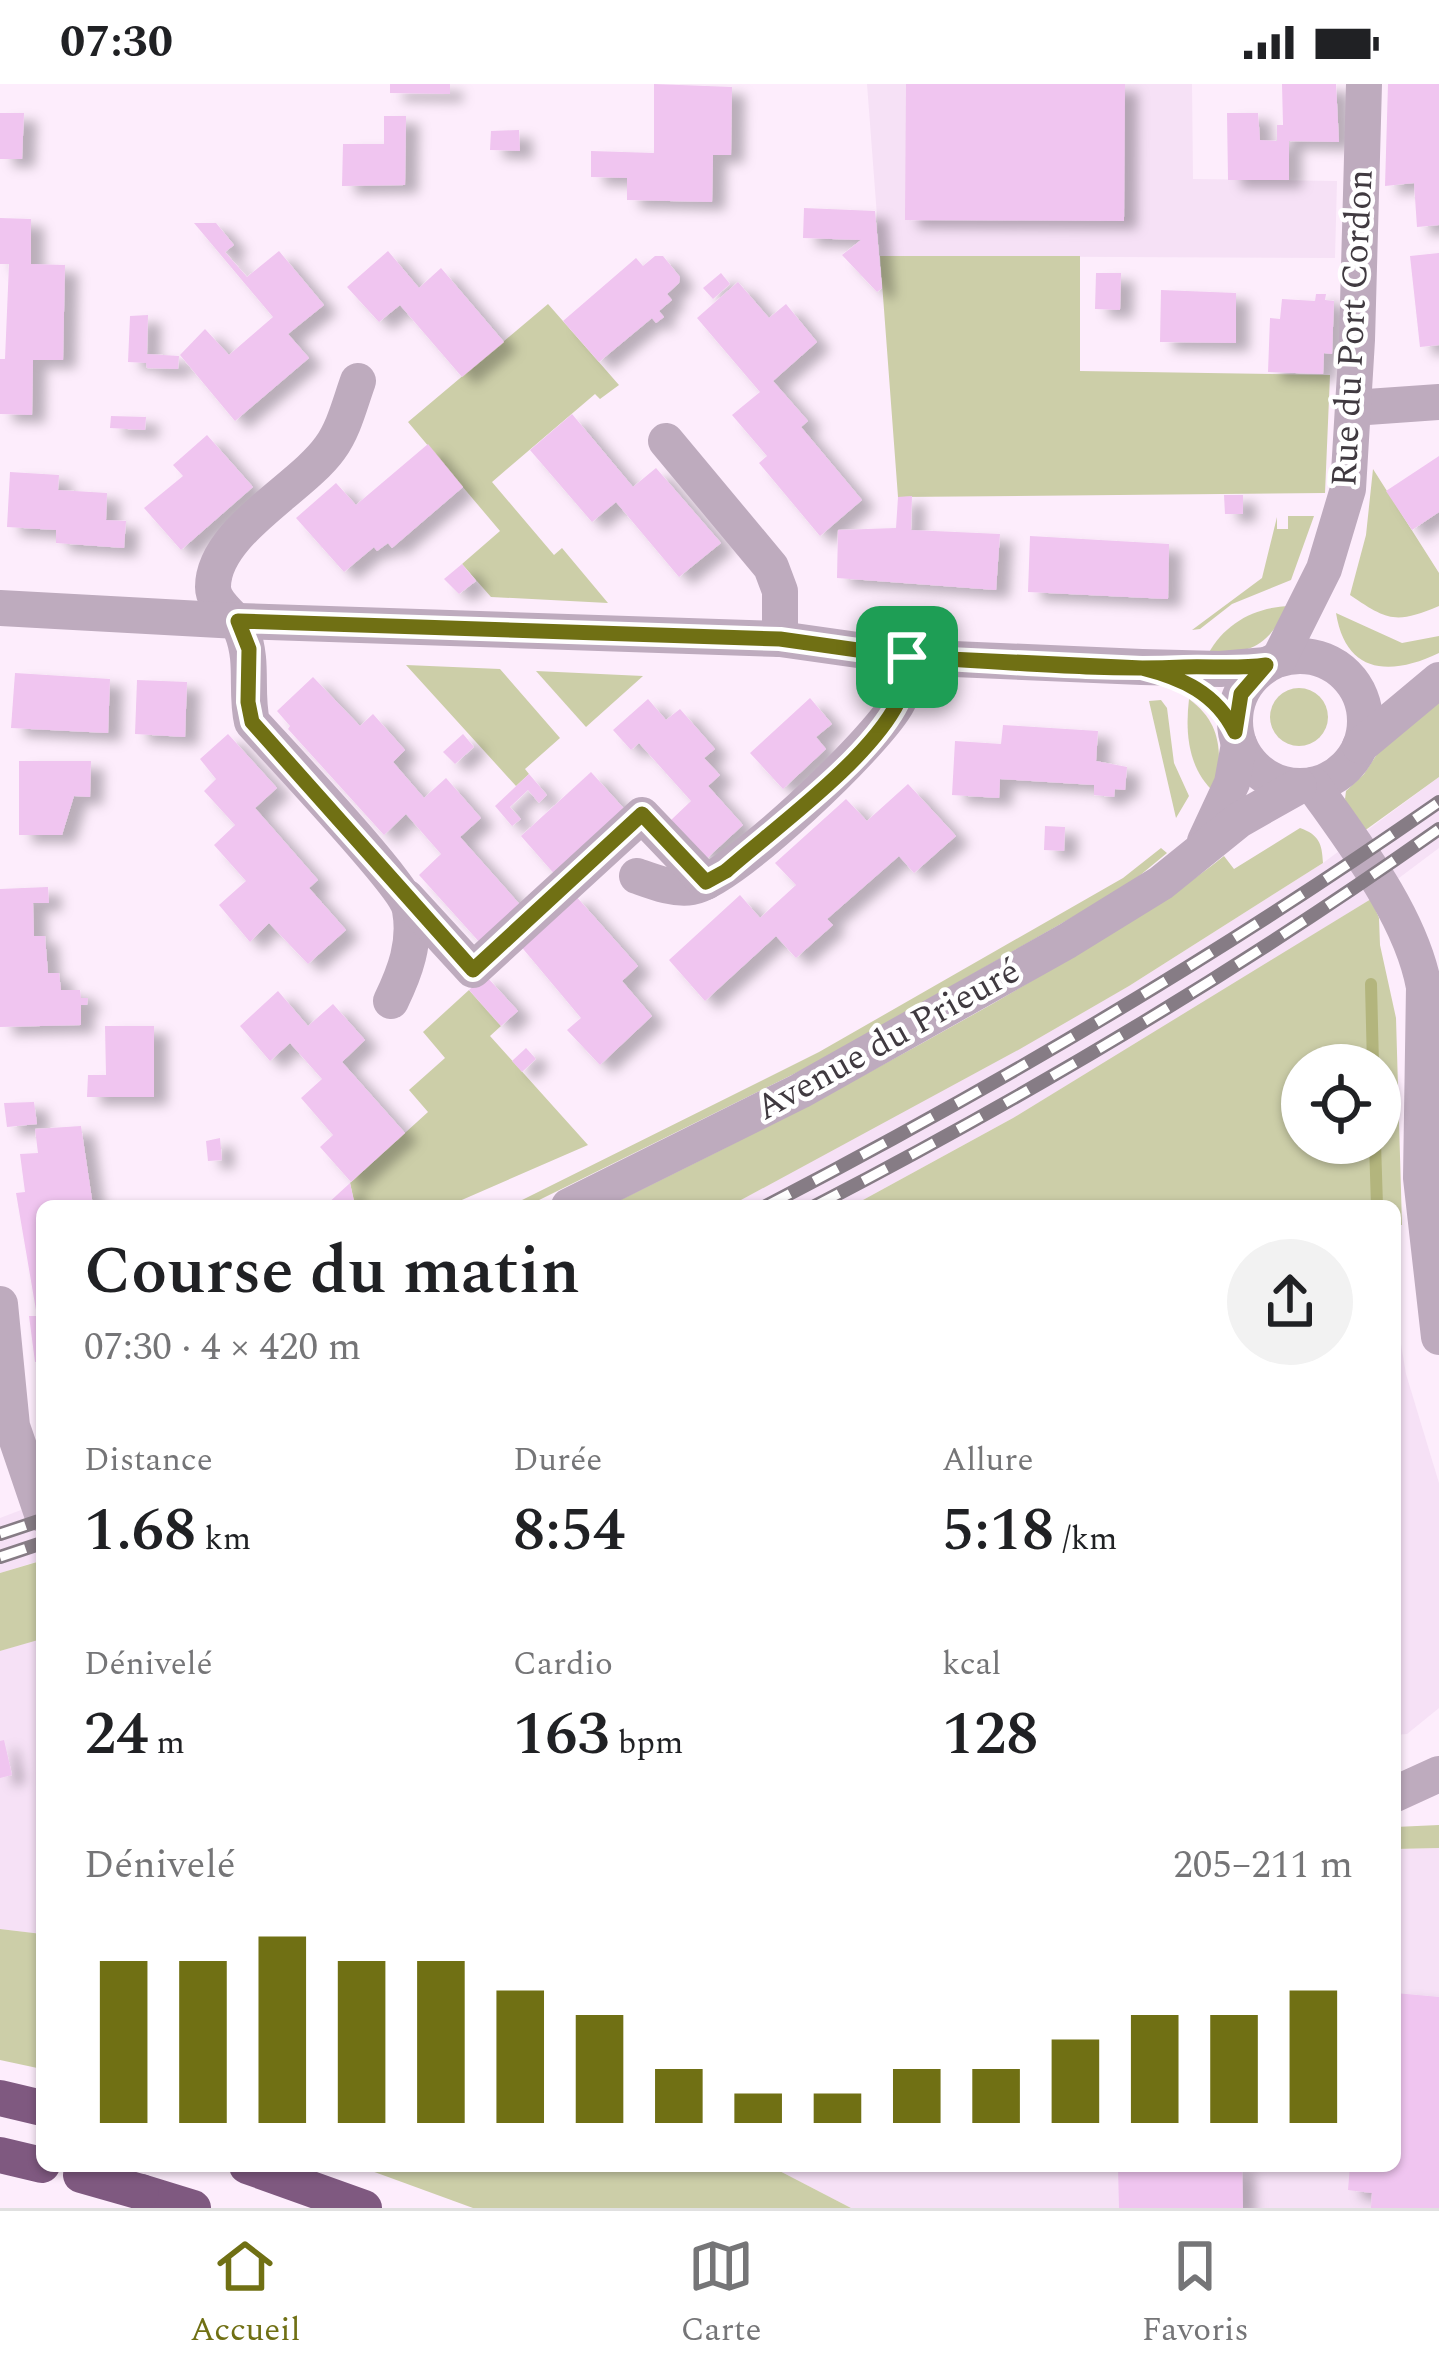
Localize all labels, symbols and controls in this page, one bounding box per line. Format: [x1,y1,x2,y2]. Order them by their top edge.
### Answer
text: 07:30 [60,8,173,77]
street label: Rue du Port Cordon [1317,168,1389,488]
pin [856,606,958,708]
icon: arrive [874,624,940,690]
street label: Avenue du Prieuré [746,945,1030,1135]
map controls [1281,1044,1401,1164]
button: locate [1281,1044,1401,1164]
text: Course du matin [84,1222,580,1323]
button: share [1227,1239,1353,1365]
text: 07:30 · 4 × 420 m [84,1318,361,1377]
text: Distance [84,1435,213,1485]
text: Durée [513,1435,602,1485]
text: Allure [942,1435,1033,1485]
text: 1.68 [84,1485,196,1577]
text: 8:54 [513,1485,625,1577]
text: 5:18 [942,1485,1054,1577]
text: km [196,1514,251,1564]
text: /km [1054,1514,1117,1564]
text: Dénivelé [84,1639,212,1689]
text: Cardio [513,1639,613,1689]
text: kcal [942,1639,1001,1689]
text: 24 [84,1689,148,1781]
text: 163 [513,1689,609,1781]
text: 128 [942,1689,1038,1781]
text: m [148,1718,185,1768]
text: bpm [609,1718,683,1768]
text: Dénivelé [84,1836,236,1895]
text: 205–211 m [1173,1836,1353,1895]
tab: Accueil [190,2233,300,2355]
tab: Carte [681,2233,761,2355]
tab: Favoris [1142,2233,1249,2355]

